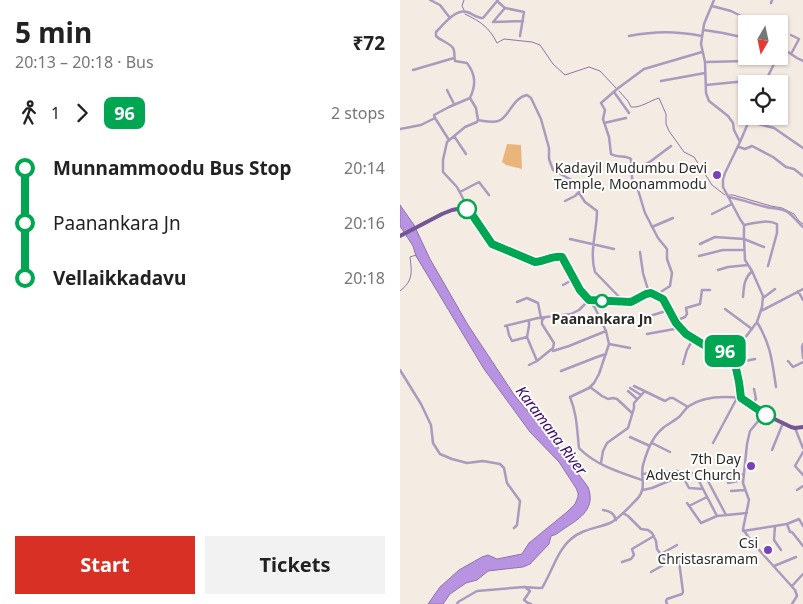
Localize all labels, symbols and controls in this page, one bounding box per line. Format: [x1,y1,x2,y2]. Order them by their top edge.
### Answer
text: 5 min [15,13,92,51]
north arrow [738,15,788,65]
map controls [738,15,788,125]
text: ₹72 [352,30,385,56]
text: 20:13 – 20:18 · Bus [15,51,154,73]
button: locate [738,75,788,125]
icon: walk [15,99,43,127]
icon: forward [68,99,96,127]
text: 96 [114,101,135,125]
text: 1 [51,102,60,124]
text: 2 stops [331,102,385,124]
text: Munnammoodu Bus Stop [53,155,292,181]
text: 20:14 [344,157,385,179]
place label: Kadayil Mudumbu Devi Temple, Moonammodu [554,158,707,193]
marker: Kadayil Mudumbu Devi Temple, Moonammodu [711,169,723,181]
unlabelled marker [457,199,477,219]
text: Paanankara Jn [53,210,181,236]
text: 20:16 [344,212,385,234]
text: Vellaikkadavu [53,265,186,291]
text: 20:18 [344,267,385,289]
marker: Paanankara Jn [595,294,609,308]
place label: Paanankara Jn [552,309,652,328]
line badge: 96 [702,335,748,367]
text: 96 [715,339,735,363]
water label: Karamana River [512,381,593,479]
unlabelled marker [756,405,776,425]
place label: 7th Day Advest Church [646,449,742,484]
marker: 7th Day Advest Church [745,460,757,472]
place label: Csi Christasramam [657,533,758,568]
button: Start [15,536,195,594]
button: Tickets [205,536,385,594]
marker: Csi Christasramam [762,544,774,556]

